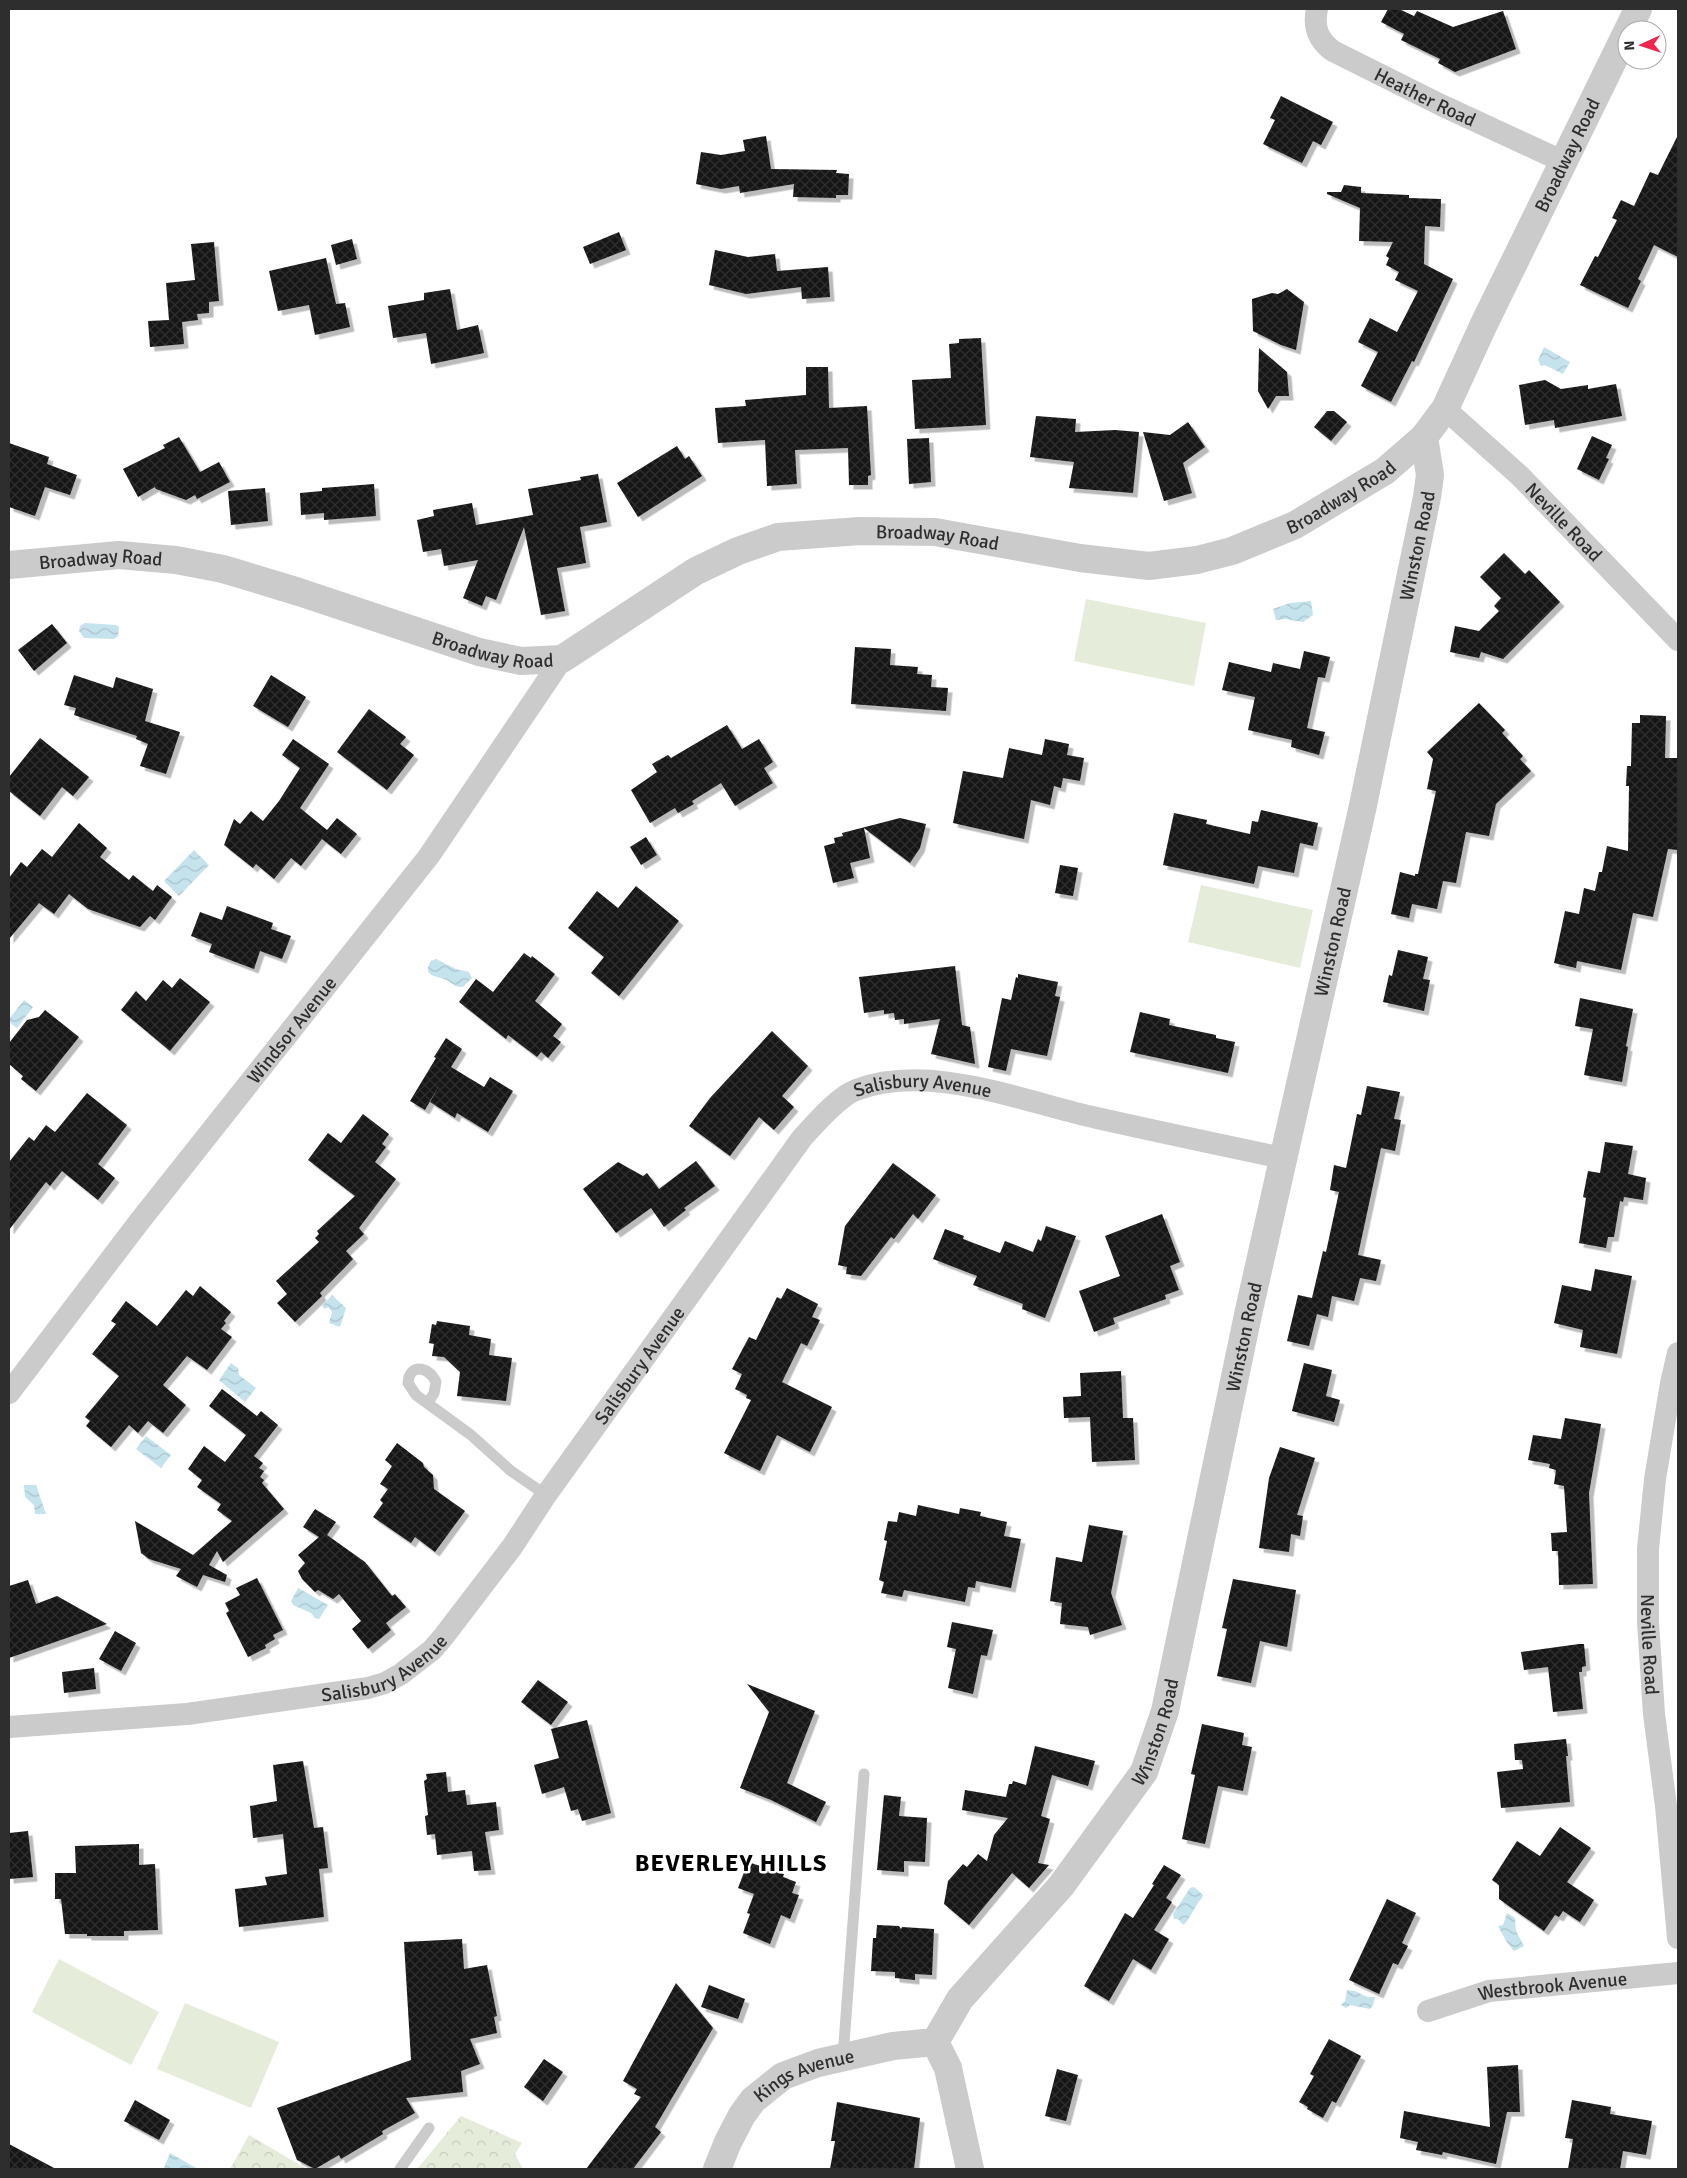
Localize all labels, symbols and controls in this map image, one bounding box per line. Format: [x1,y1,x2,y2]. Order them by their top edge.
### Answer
north arrow [1617,20,1667,70]
text: N [1621,40,1638,51]
street label: Heather Road [1370,63,1479,132]
street label: Broadway Road [1530,94,1606,216]
street label: Broadway Road [1283,456,1402,540]
street label: Neville Road [1520,478,1607,567]
street label: Winston Road [1395,490,1441,603]
street label: Broadway Road [876,520,1001,556]
street label: Broadway Road [38,544,163,575]
street label: Broadway Road [429,626,554,674]
street label: Winston Road [1309,885,1357,999]
street label: Windsor Avenue [242,972,342,1089]
street label: Salisbury Avenue [850,1069,994,1103]
street label: Winston Road [1221,1280,1268,1394]
street label: Salisbury Avenue [589,1302,690,1429]
street label: Neville Road [1635,1594,1664,1696]
street label: Salisbury Avenue [320,1630,453,1708]
street label: Winston Road [1127,1676,1184,1791]
district label: BEVERLEY HILLS [635,1848,827,1878]
street label: Westbrook Avenue [1475,1967,1628,2007]
street label: Kings Avenue [749,2044,856,2108]

